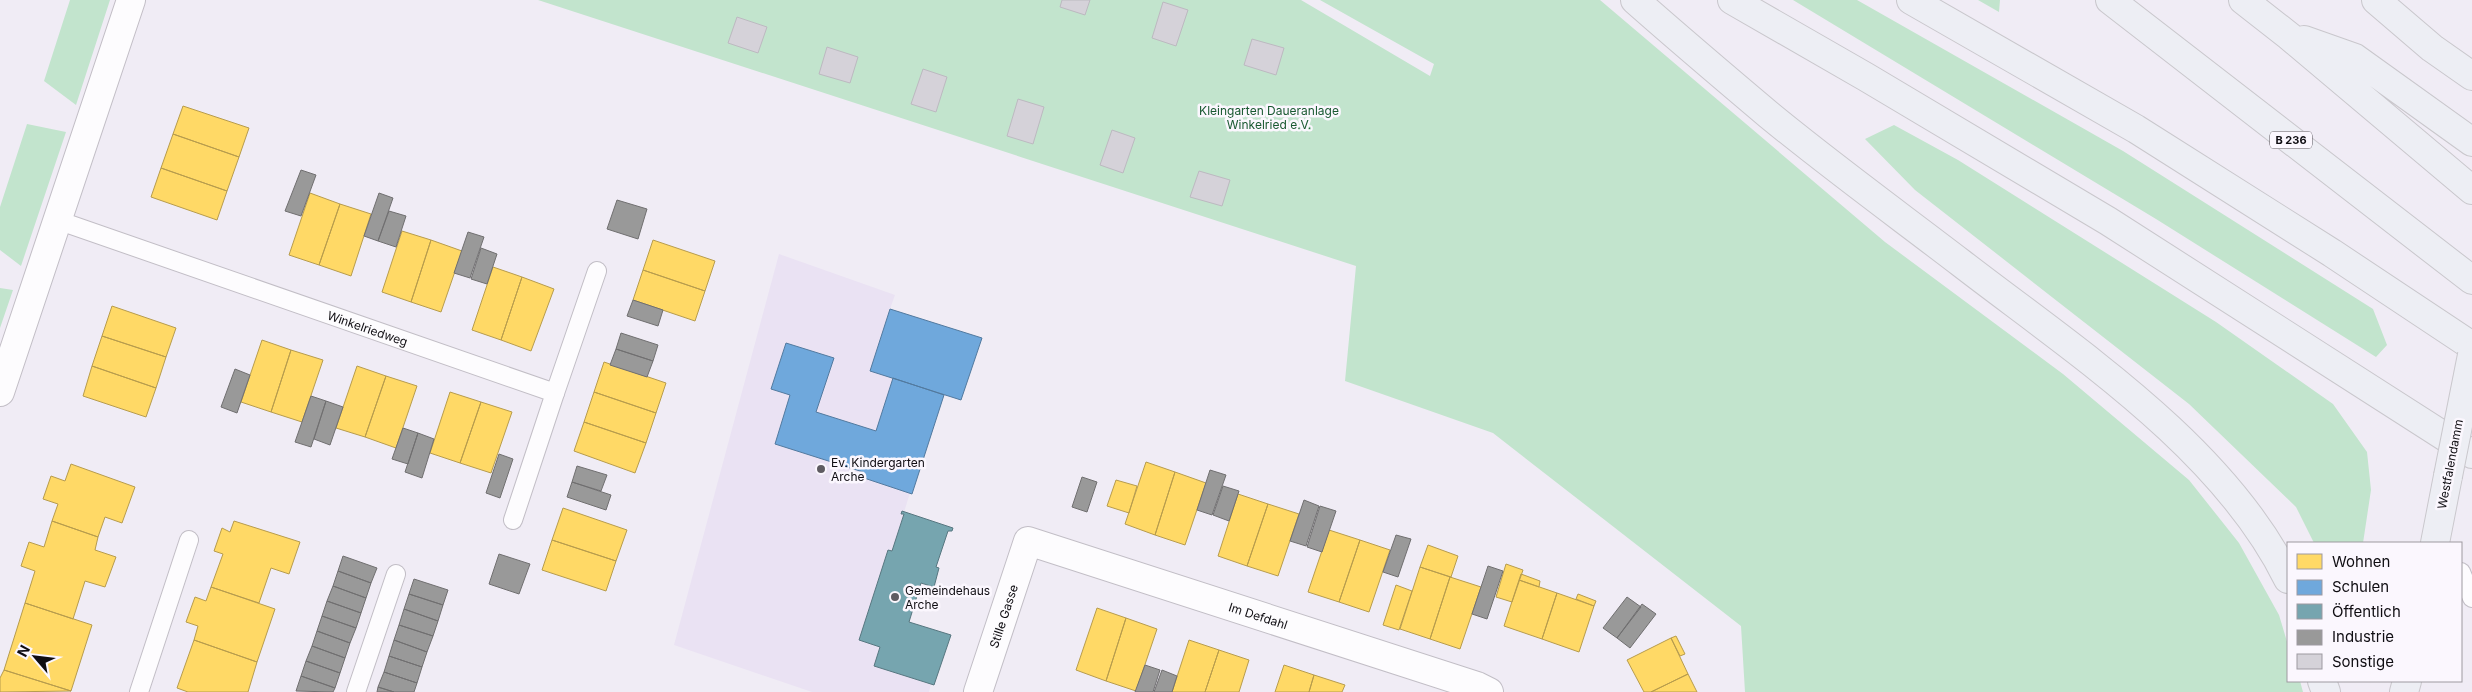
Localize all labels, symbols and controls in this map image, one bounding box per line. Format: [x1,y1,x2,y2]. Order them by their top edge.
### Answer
park label: Kleingarten Daueranlage Winkelried e.V. [1199,103,1339,132]
road number: B 236 [2270,132,2312,148]
street label: Winkelriedweg [326,307,410,349]
street label: Westfalendamm [2434,418,2466,510]
place label: Ev. Kindergarten Arche [831,455,925,484]
marker: Ev. Kindergarten Arche [815,463,827,475]
legend [2287,542,2462,682]
text: Wohnen [2332,552,2390,571]
text: Schulen [2332,577,2389,596]
street label: Stille Gasse [986,582,1021,650]
place label: Gemeindehaus Arche [905,583,990,612]
marker: Gemeindehaus Arche [889,591,901,603]
street label: Im Defdahl [1227,599,1290,632]
text: Öffentlich [2332,602,2401,621]
text: Industrie [2332,627,2394,646]
north arrow [10,632,60,682]
text: N [13,642,33,659]
text: Sonstige [2332,652,2394,671]

